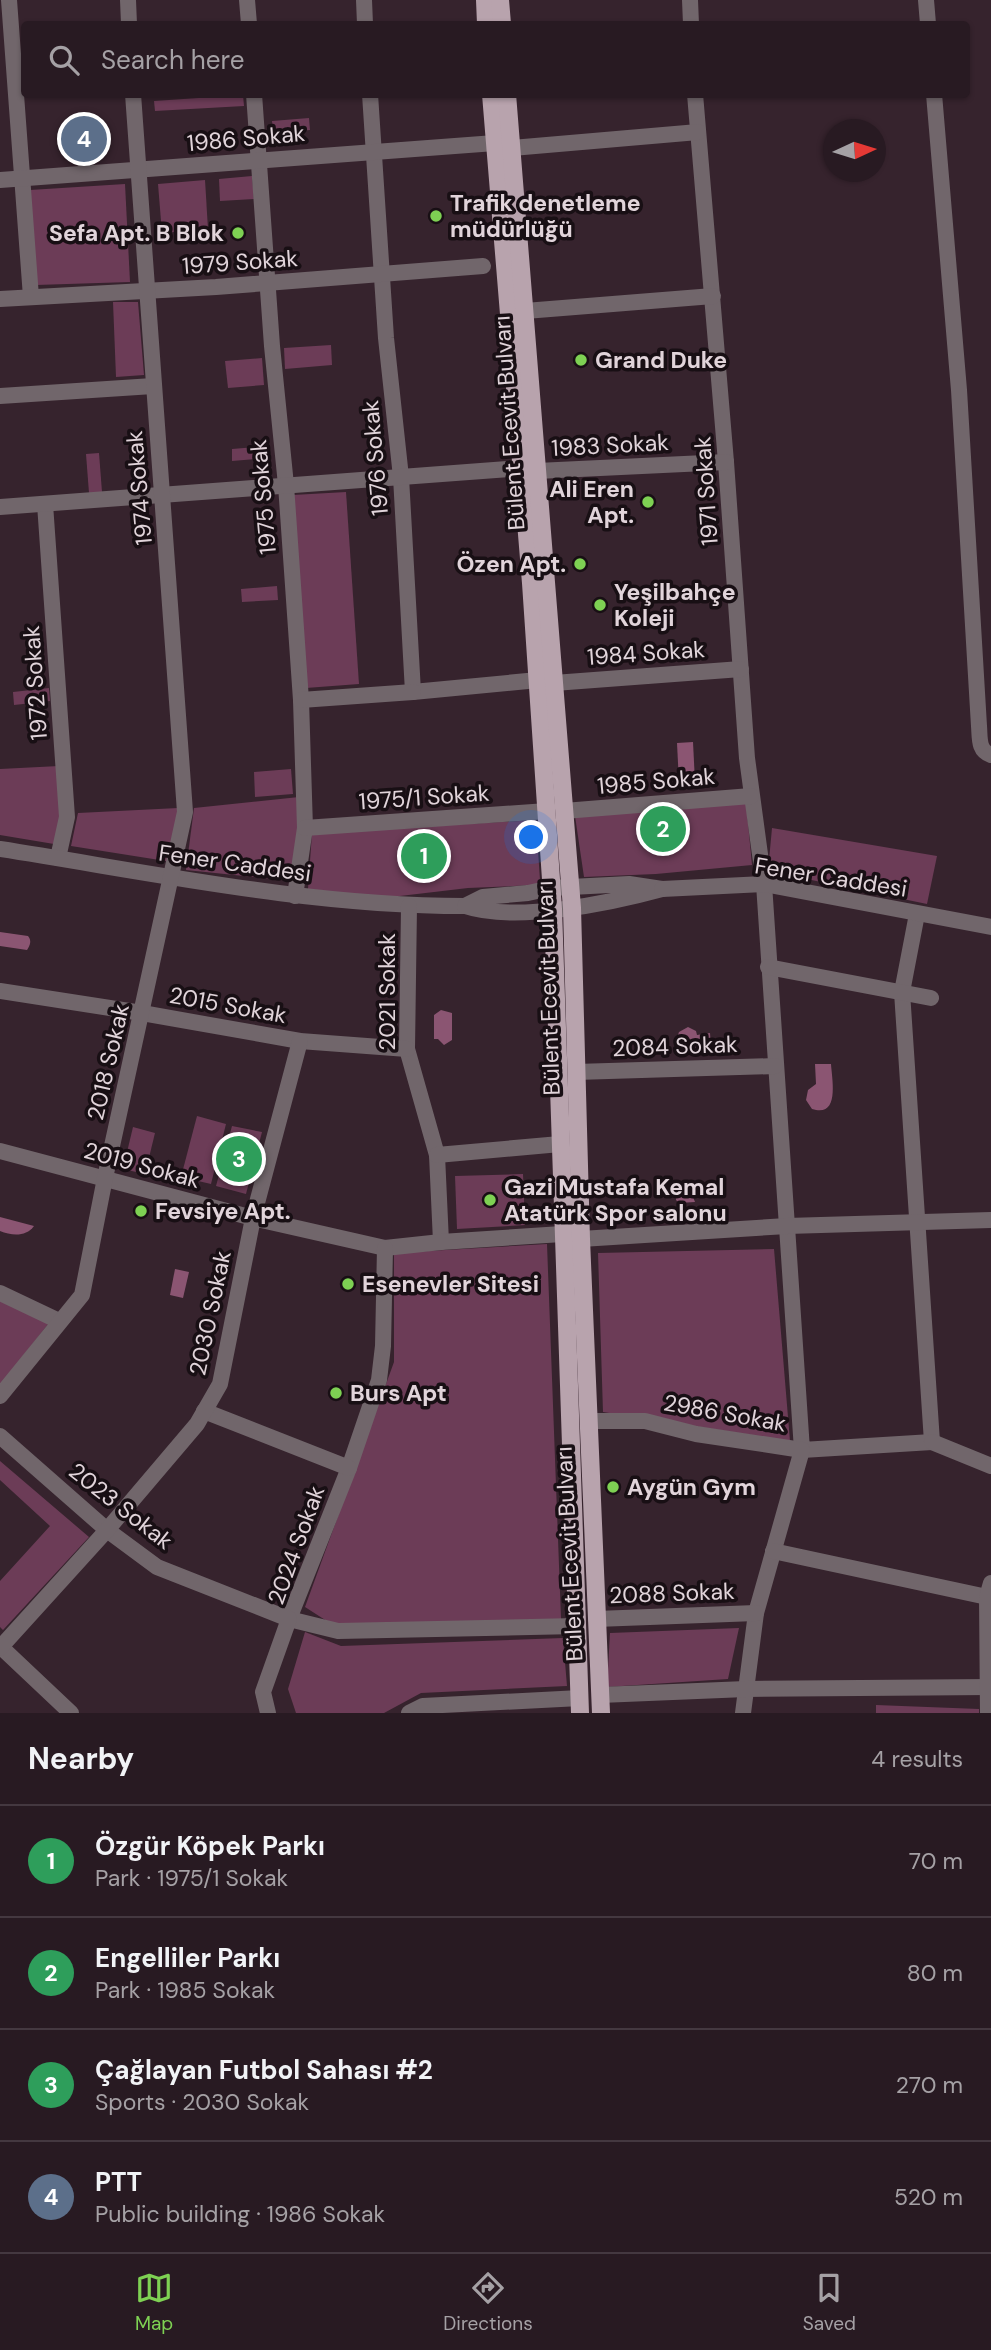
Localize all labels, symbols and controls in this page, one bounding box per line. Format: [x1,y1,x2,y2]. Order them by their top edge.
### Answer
search box [21,21,970,98]
icon: search [45,41,83,79]
text: Search here [101,43,244,77]
pin: 4 [61,113,107,165]
street label: 1986 Sokak [186,118,307,158]
north arrow [823,119,886,182]
place label: Trafik denetleme müdürlüğü [450,188,641,244]
marker: Trafik denetleme müdürlüğü [428,208,444,224]
place label: Sefa Apt. B Blok [49,218,224,248]
marker: Sefa Apt. B Blok [230,225,246,241]
street label: 1979 Sokak [181,243,299,281]
street label: Bülent Ecevit Bulvarı [487,315,531,531]
place label: Grand Duke [595,345,727,375]
marker: Grand Duke [573,352,589,368]
street label: 1976 Sokak [355,399,395,517]
street label: 1983 Sokak [551,427,670,463]
street label: 1974 Sokak [119,429,159,546]
street label: 1971 Sokak [687,435,725,547]
street label: 1975 Sokak [243,438,283,556]
place label: Ali Eren Apt. [549,474,634,530]
marker: Ali Eren Apt. [640,494,656,510]
place label: Özen Apt. [457,549,566,579]
marker: Özen Apt. [572,556,588,572]
place label: Yeşilbahçe Koleji [614,577,736,633]
marker: Yeşilbahçe Koleji [592,597,608,613]
street label: 1972 Sokak [16,624,54,741]
street label: 1984 Sokak [586,634,706,672]
street label: 1985 Sokak [596,761,716,801]
street label: 1975/1 Sokak [358,777,491,817]
pin: 2 [640,803,686,855]
your location [514,820,548,854]
pin: 1 [401,830,447,882]
street label: Fener Caddesi [157,837,313,889]
street label: Fener Caddesi [753,850,909,904]
street label: Bülent Ecevit Bulvarı [529,880,567,1096]
street label: 2021 Sokak [372,933,402,1051]
street label: 2015 Sokak [167,980,289,1030]
street label: 2018 Sokak [80,1000,136,1123]
street label: 2084 Sokak [612,1029,739,1063]
pin: 3 [216,1133,262,1185]
street label: 2019 Sokak [81,1135,204,1195]
place label: Gazi Mustafa Kemal Atatürk Spor salonu [504,1172,727,1228]
marker: Gazi Mustafa Kemal Atatürk Spor salonu [482,1192,498,1208]
place label: Fevsiye Apt. [155,1196,291,1226]
marker: Fevsiye Apt. [133,1203,149,1219]
street label: 2030 Sokak [182,1247,238,1378]
place label: Esenevler Sitesi [362,1269,539,1299]
marker: Esenevler Sitesi [340,1276,356,1292]
place label: Burs Apt [350,1378,447,1408]
marker: Burs Apt [328,1385,344,1401]
street label: 2986 Sokak [661,1387,789,1439]
street label: Bülent Ecevit Bulvarı [548,1446,590,1662]
street label: 2023 Sokak [63,1456,179,1556]
place label: Aygün Gym [627,1472,756,1502]
marker: Aygün Gym [605,1479,621,1495]
street label: 2024 Sokak [261,1481,331,1608]
street label: 2088 Sokak [609,1576,736,1610]
text: Nearby [28,1739,134,1778]
text: 4 results [871,1744,963,1774]
text: Özgür Köpek Parkı [95,1829,325,1863]
text: 1 [47,1846,55,1876]
text: 70 m [909,1846,963,1876]
text: Park · 1975/1 Sokak [95,1863,288,1893]
text: Engelliler Parkı [95,1941,280,1975]
text: 2 [44,1958,58,1988]
text: 80 m [907,1958,963,1988]
text: Park · 1985 Sokak [95,1975,275,2005]
text: Çağlayan Futbol Sahası #2 [95,2053,433,2087]
text: 3 [44,2070,58,2100]
text: 270 m [896,2070,963,2100]
text: Sports · 2030 Sokak [95,2087,309,2117]
text: PTT [95,2165,142,2199]
text: 4 [44,2182,58,2212]
text: 520 m [894,2182,963,2212]
text: Public building · 1986 Sokak [95,2199,385,2229]
tab: Map [135,2269,173,2336]
tab: Directions [443,2269,533,2336]
tab: Saved [803,2269,856,2336]

